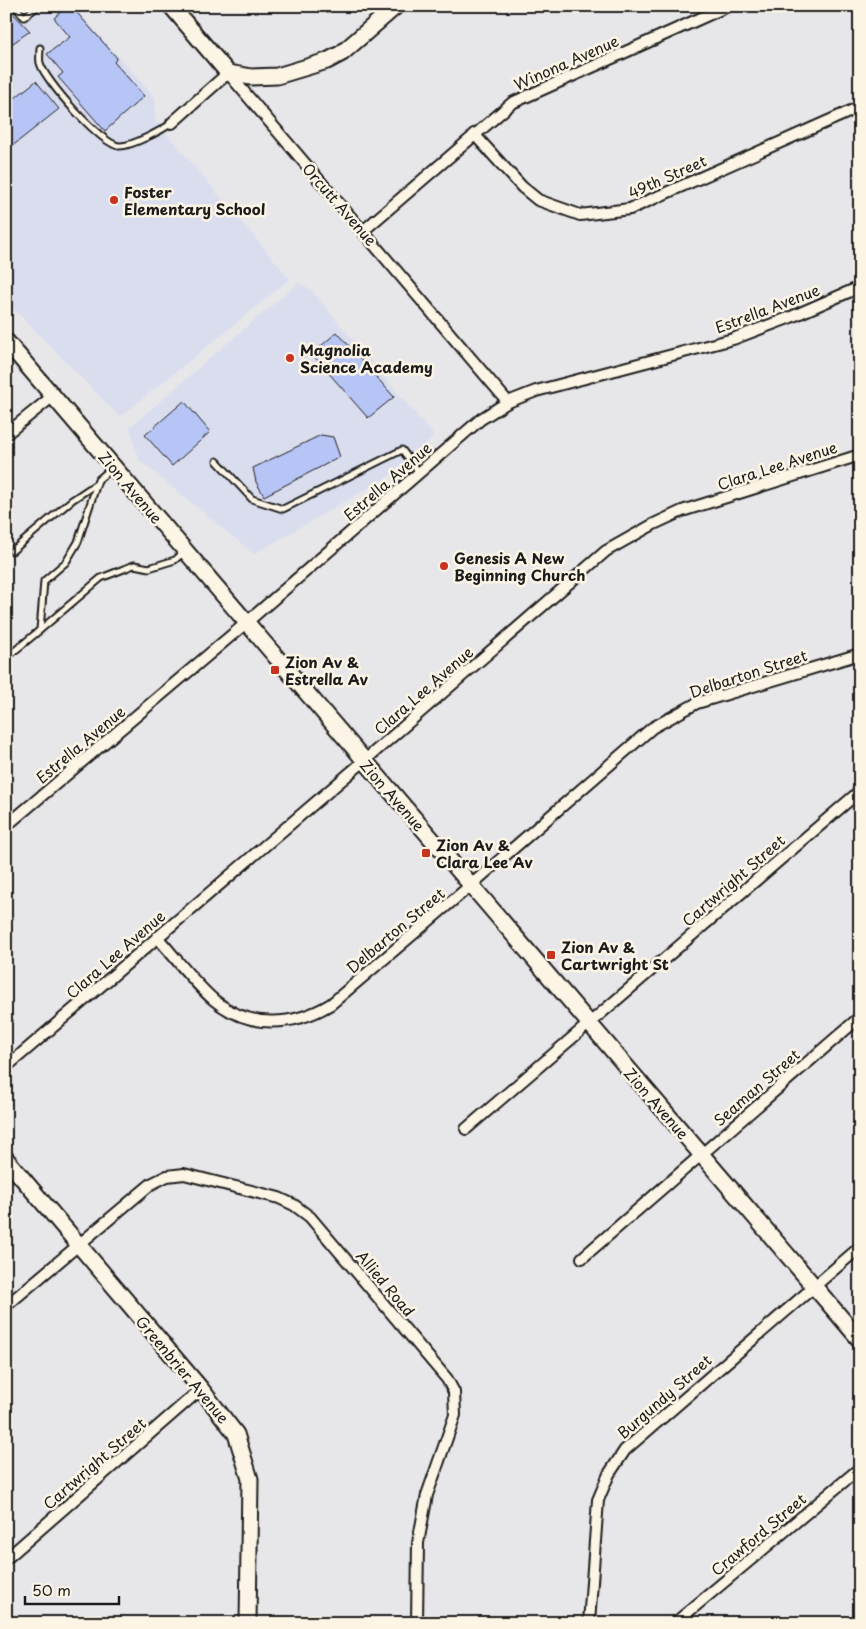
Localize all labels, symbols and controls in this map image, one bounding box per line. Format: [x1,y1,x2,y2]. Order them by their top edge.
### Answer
street label: Winona Avenue [510,29,622,95]
street label: 49th Street [624,149,710,203]
street label: Orcutt Avenue [297,157,383,251]
place label: Foster Elementary School [124,180,265,220]
marker: Foster Elementary School [108,194,120,206]
street label: Estrella Avenue [711,277,823,339]
place label: Magnolia Science Academy [300,338,433,378]
marker: Magnolia Science Academy [284,352,296,364]
street label: Clara Lee Avenue [714,435,840,495]
street label: Estrella Avenue [338,436,436,526]
street label: Zion Avenue [94,446,168,528]
place label: Genesis A New Beginning Church [454,546,585,586]
marker: Genesis A New Beginning Church [438,560,450,572]
street label: Clara Lee Avenue [368,640,478,740]
street label: Delbarton Street [686,643,810,703]
place label: Zion Av & Estrella Av [285,650,368,690]
marker: Zion Av & Estrella Av [269,664,281,676]
street label: Estrella Avenue [30,700,130,788]
street label: Zion Avenue [355,754,431,836]
street label: Cartwright Street [676,829,790,931]
place label: Zion Av & Clara Lee Av [436,833,533,873]
marker: Zion Av & Clara Lee Av [420,847,432,859]
street label: Delbarton Street [341,882,449,978]
street label: Clara Lee Avenue [60,904,170,1004]
place label: Zion Av & Cartwright St [561,935,669,975]
marker: Zion Av & Cartwright St [545,949,557,961]
street label: Seaman Street [708,1043,804,1131]
street label: Zion Avenue [619,1062,695,1144]
street label: Allied Road [351,1245,421,1321]
street label: Greenbrier Avenue [131,1310,235,1428]
street label: Burgundy Street [612,1348,716,1444]
street label: Cartwright Street [37,1412,151,1514]
street label: Crawford Street [705,1487,811,1581]
scale bar [25,1574,119,1606]
text: 50 m [32,1578,71,1601]

